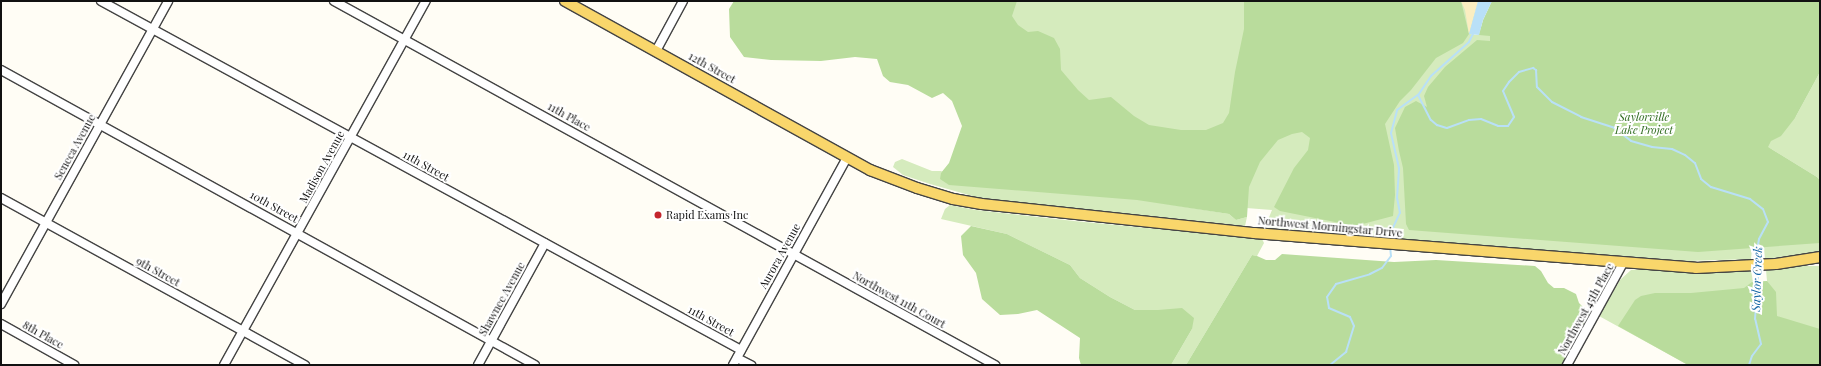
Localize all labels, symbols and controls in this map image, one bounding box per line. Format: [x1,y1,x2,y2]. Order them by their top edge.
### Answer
street label: 12th Street [686,50,738,86]
street label: 11th Place [545,100,593,134]
park label: Saylorville Lake Project [1615,111,1673,137]
street label: Seneca Avenue [51,112,99,182]
street label: Madison Avenue [297,128,347,206]
street label: 11th Street [401,148,451,184]
street label: 10th Street [247,188,301,226]
place label: Rapid Exams Inc [666,208,748,222]
marker: Rapid Exams Inc [653,210,663,220]
street label: Northwest Morningstar Drive [1257,214,1403,240]
street label: Aurora Avenue [757,221,803,291]
water label: Saylor Creek [1749,246,1765,312]
street label: 9th Street [134,255,182,289]
street label: Shawnee Avenue [476,259,528,339]
street label: Northwest 45th Place [1555,261,1617,357]
street label: Northwest 11th Court [850,269,948,331]
street label: 11th Street [686,303,736,339]
street label: 8th Place [20,318,66,352]

